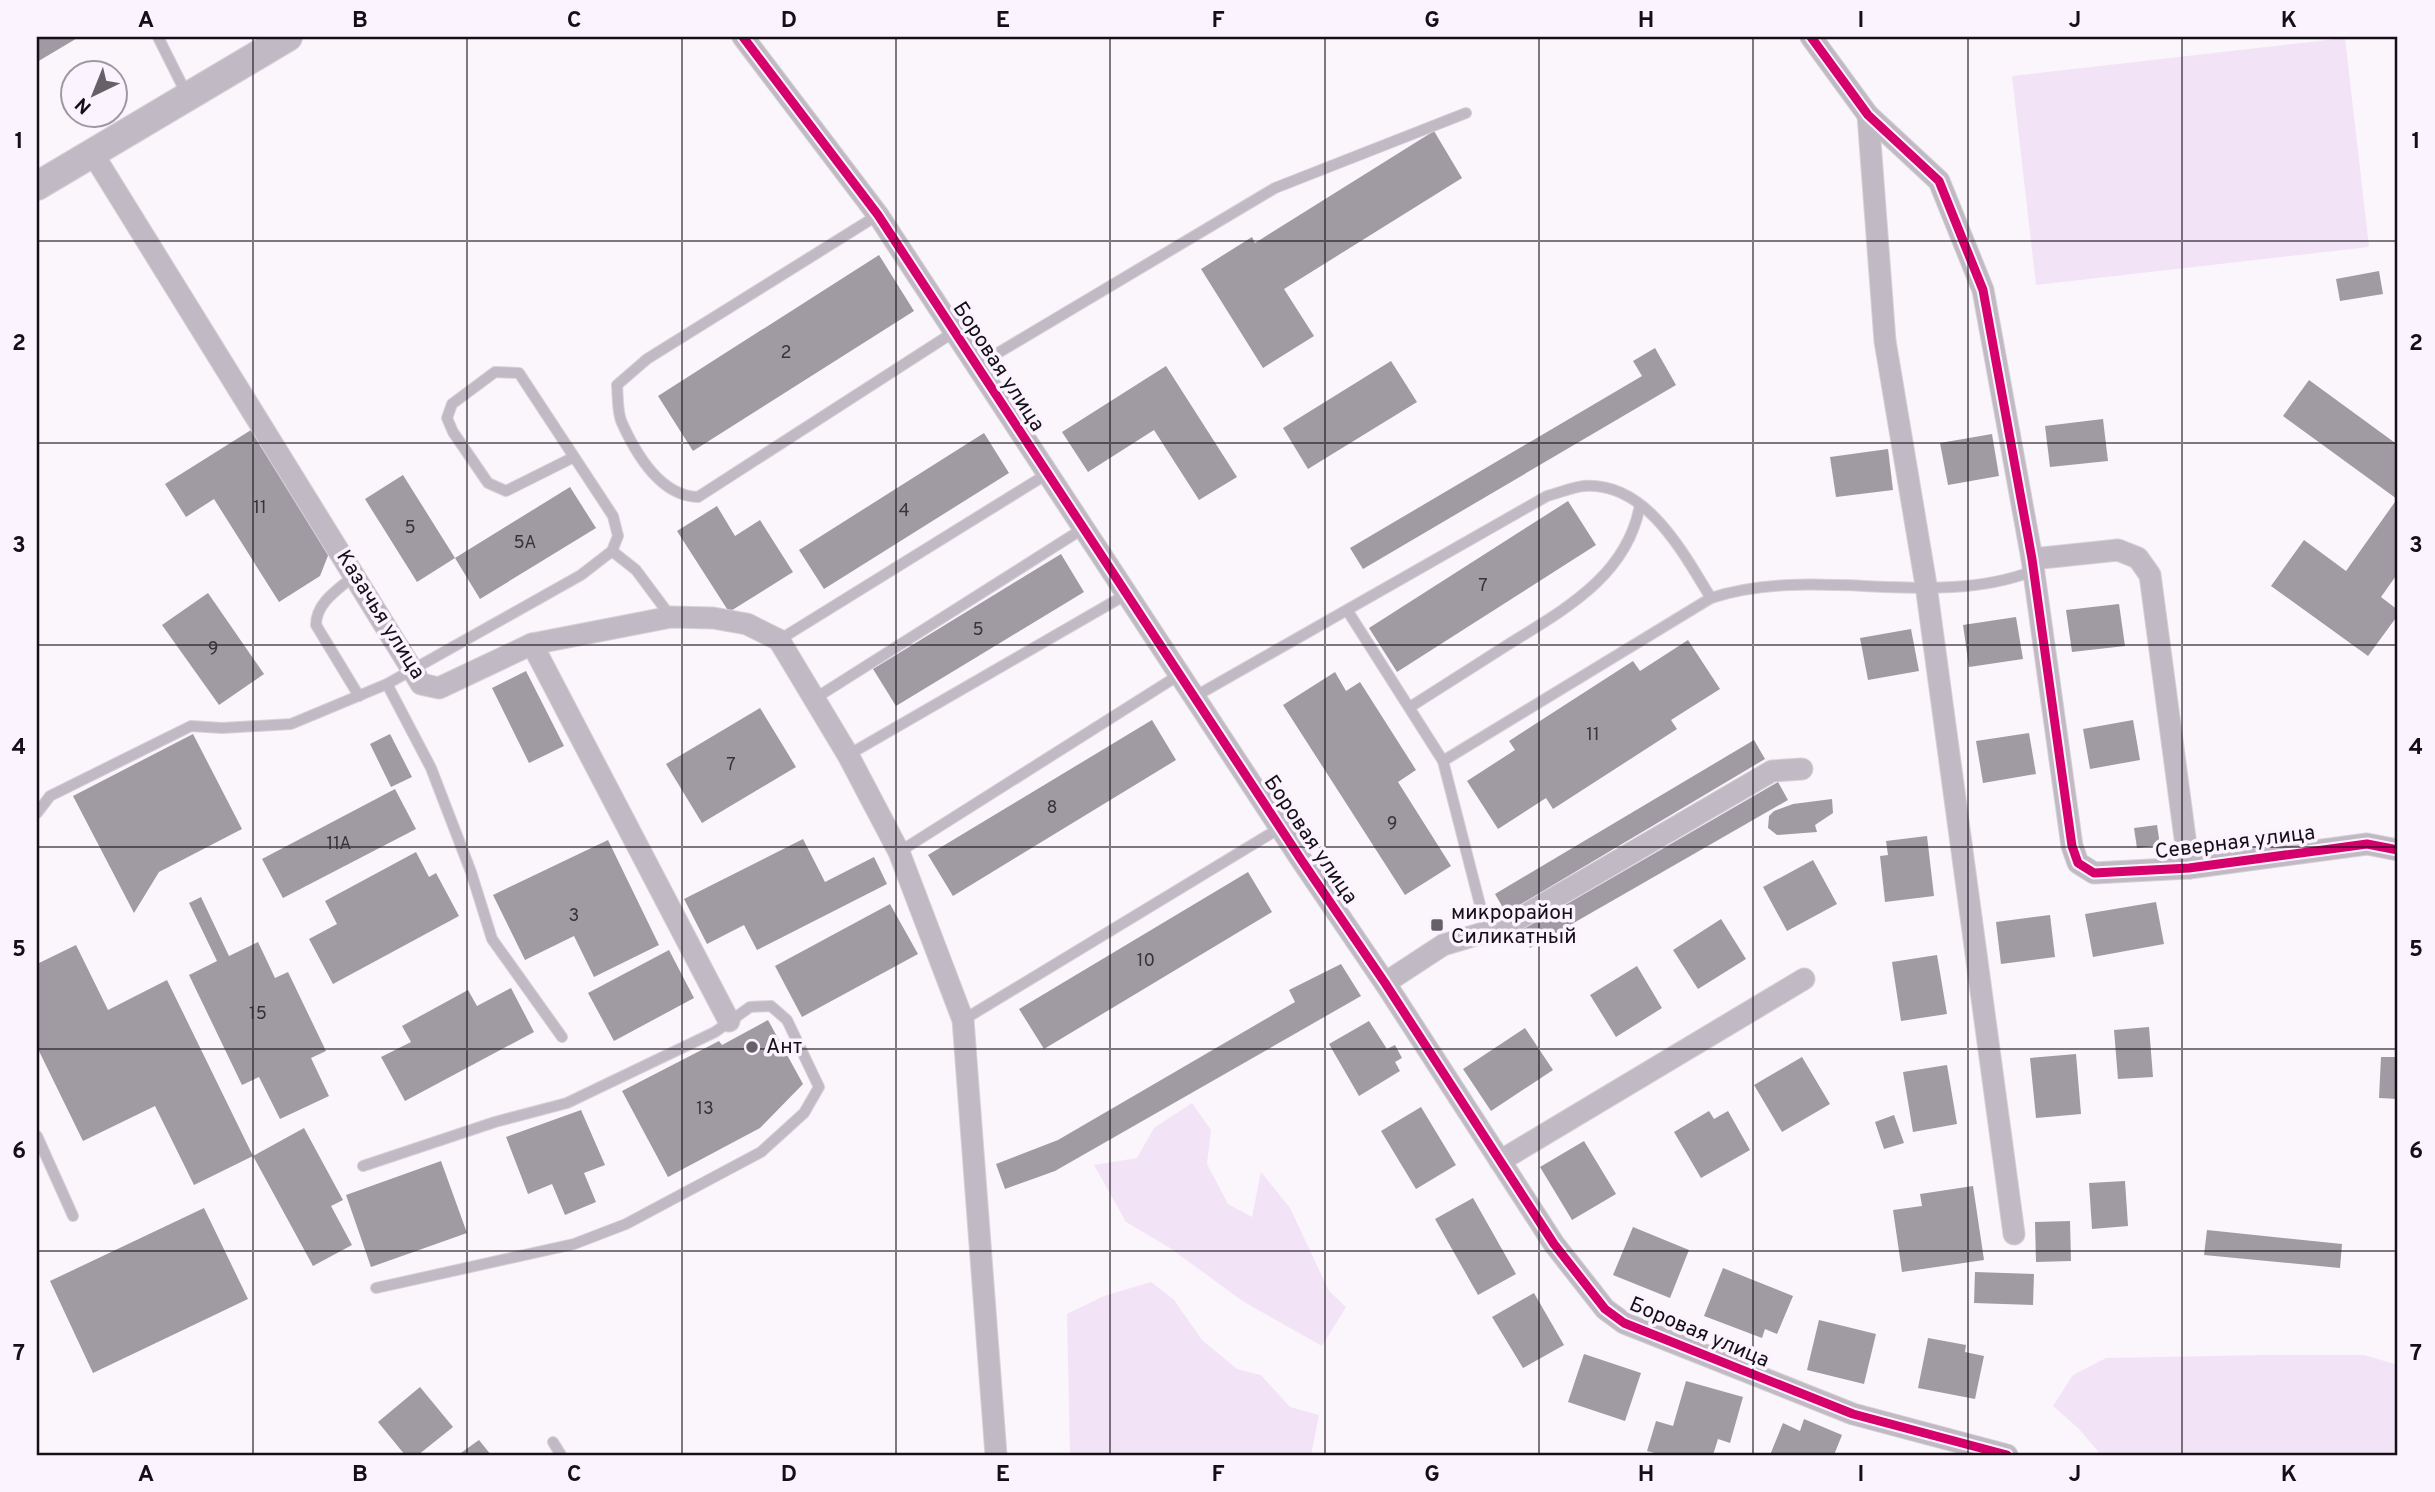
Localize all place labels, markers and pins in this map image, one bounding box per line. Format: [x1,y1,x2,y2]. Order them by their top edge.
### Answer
place label: микрорайон Силикатный [1451,900,1577,951]
marker: микрорайон Силикатный [1429,917,1445,933]
place label: Ант [766,1034,802,1061]
marker: Ант [744,1039,760,1055]

